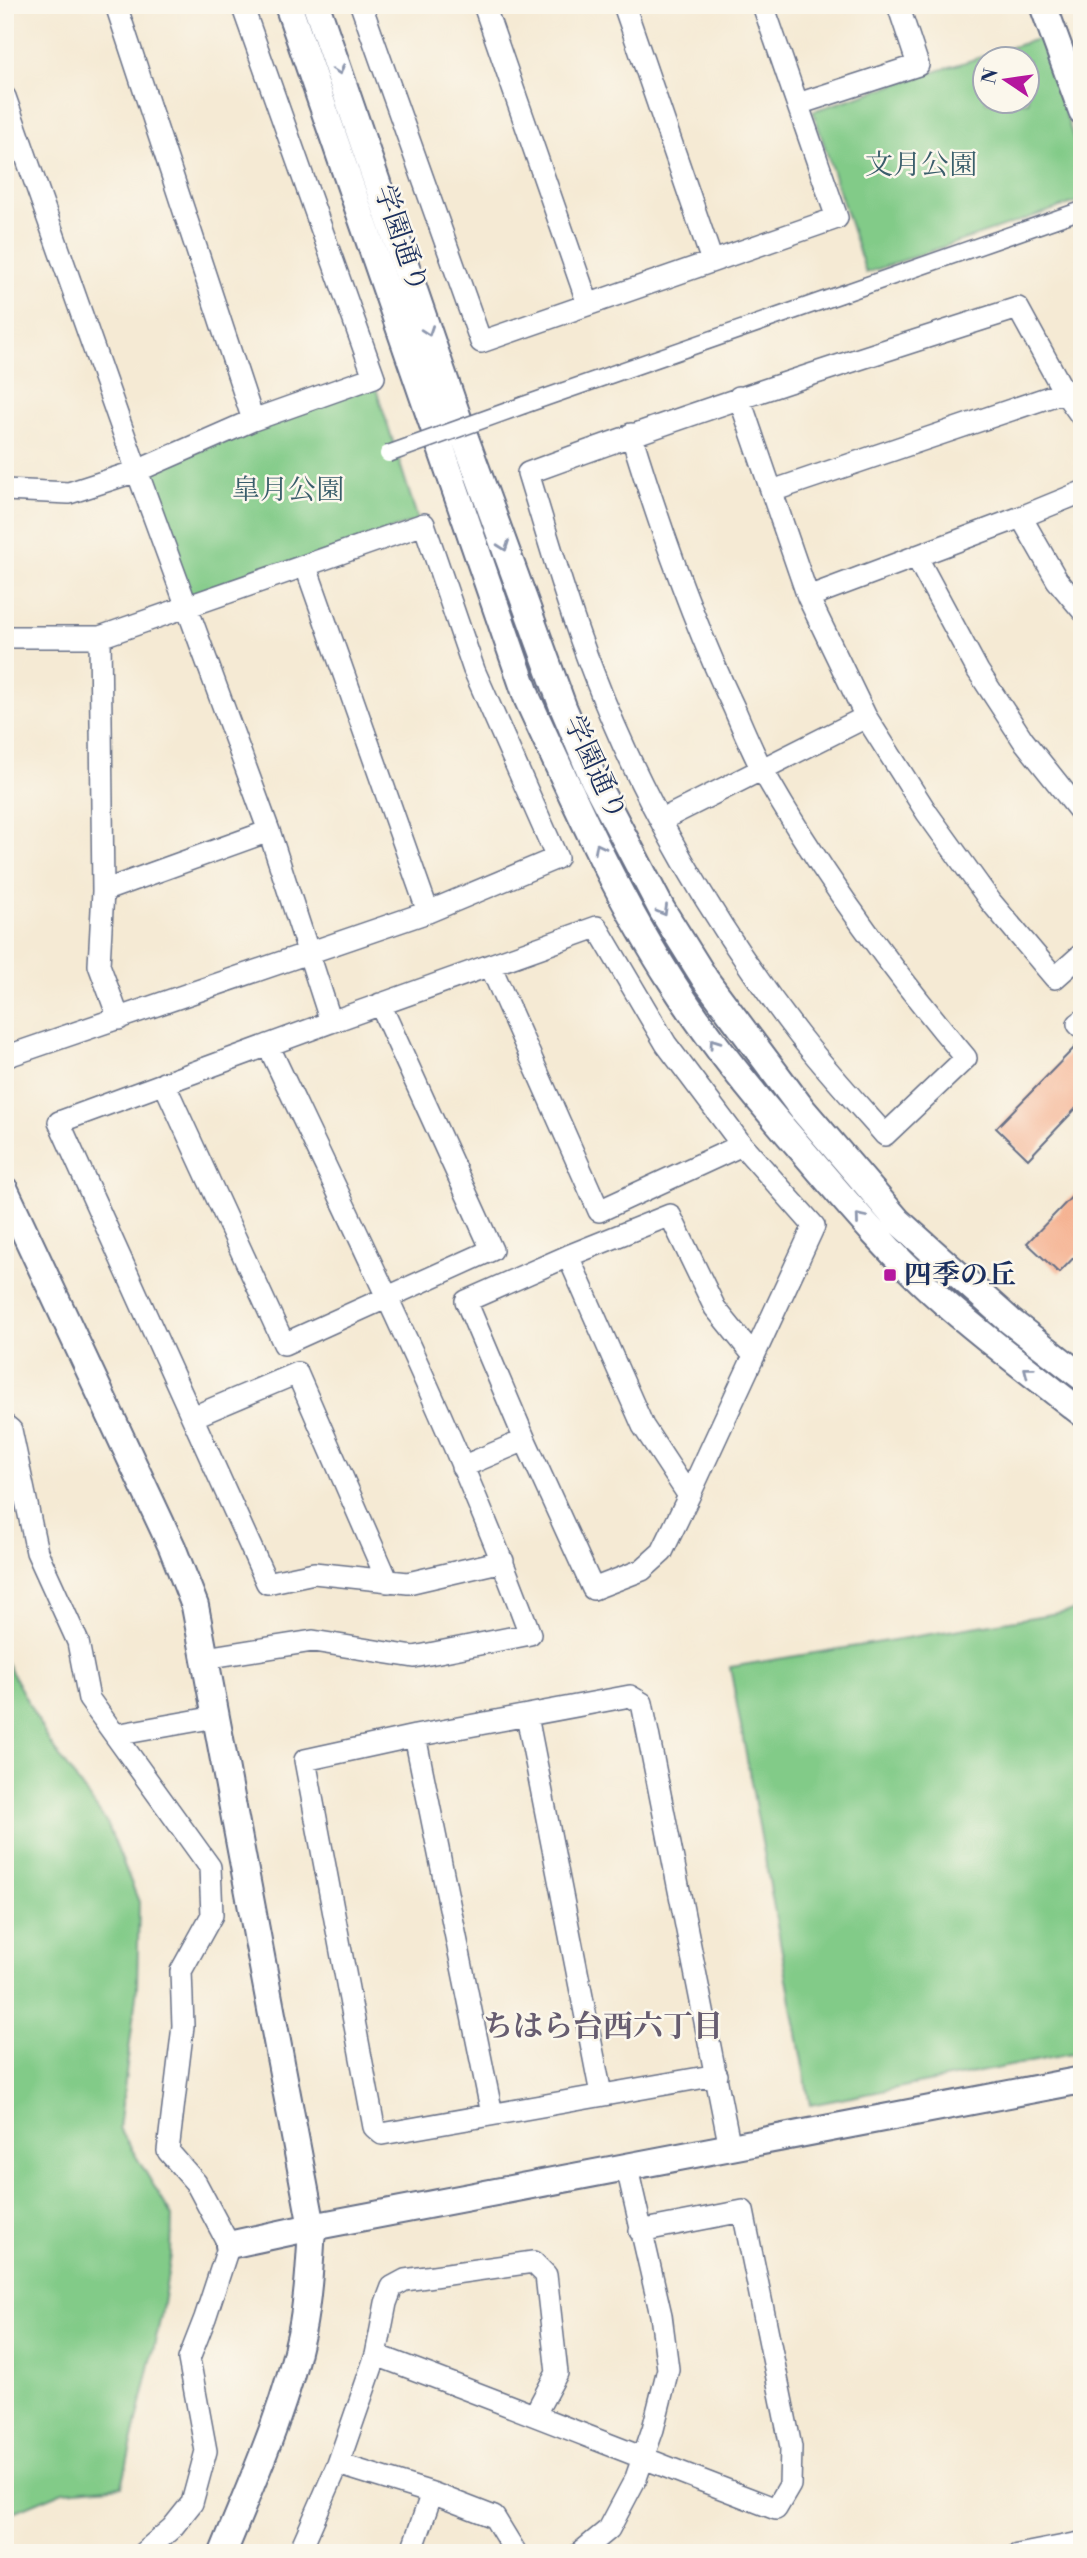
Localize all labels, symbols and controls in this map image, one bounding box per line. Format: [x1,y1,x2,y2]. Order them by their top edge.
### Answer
north arrow [972,46,1042,116]
one-way arrow [330,63,345,75]
text: N [977,66,1004,86]
park label: 文月公園 [865,148,977,183]
street label: 学園通り [366,180,436,298]
one-way arrow [420,325,434,337]
park label: 皐月公園 [232,473,344,508]
one-way arrow [496,539,510,551]
street label: 学園通り [555,710,635,826]
one-way arrow [593,843,607,855]
one-way arrow [655,904,668,916]
one-way arrow [710,1038,722,1051]
one-way arrow [856,1214,868,1227]
place label: 四季の丘 [904,1258,1016,1293]
marker: 四季の丘 [882,1267,898,1283]
one-way arrow [1023,1366,1036,1379]
district label: ちはら台西六丁目 [483,2008,723,2046]

